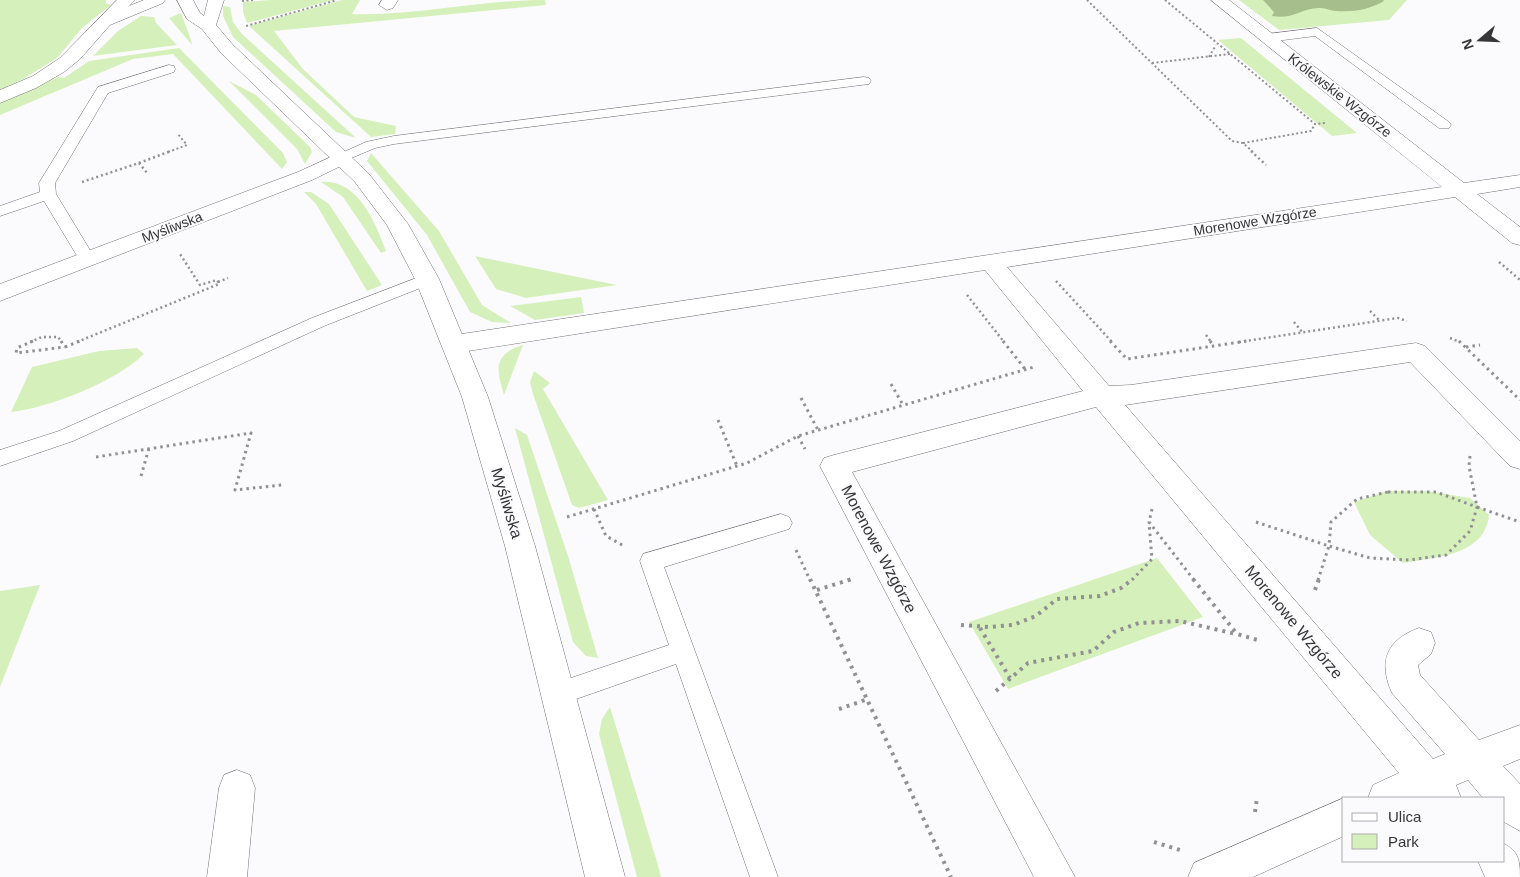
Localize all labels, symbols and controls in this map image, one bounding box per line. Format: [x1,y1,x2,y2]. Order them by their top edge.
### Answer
north arrow [1455,15,1505,65]
text: N [1458,37,1477,52]
street label: Królewskie Wzgórze [1285,50,1395,140]
street label: Morenowe Wzgórze [1192,203,1318,239]
street label: Myśliwska [139,208,205,246]
street label: Myśliwska [488,466,526,540]
street label: Morenowe Wzgórze [838,482,920,616]
street label: Morenowe Wzgórze [1242,562,1346,682]
legend [1342,797,1505,862]
text: Ulica [1388,808,1422,825]
text: Park [1388,833,1419,850]

